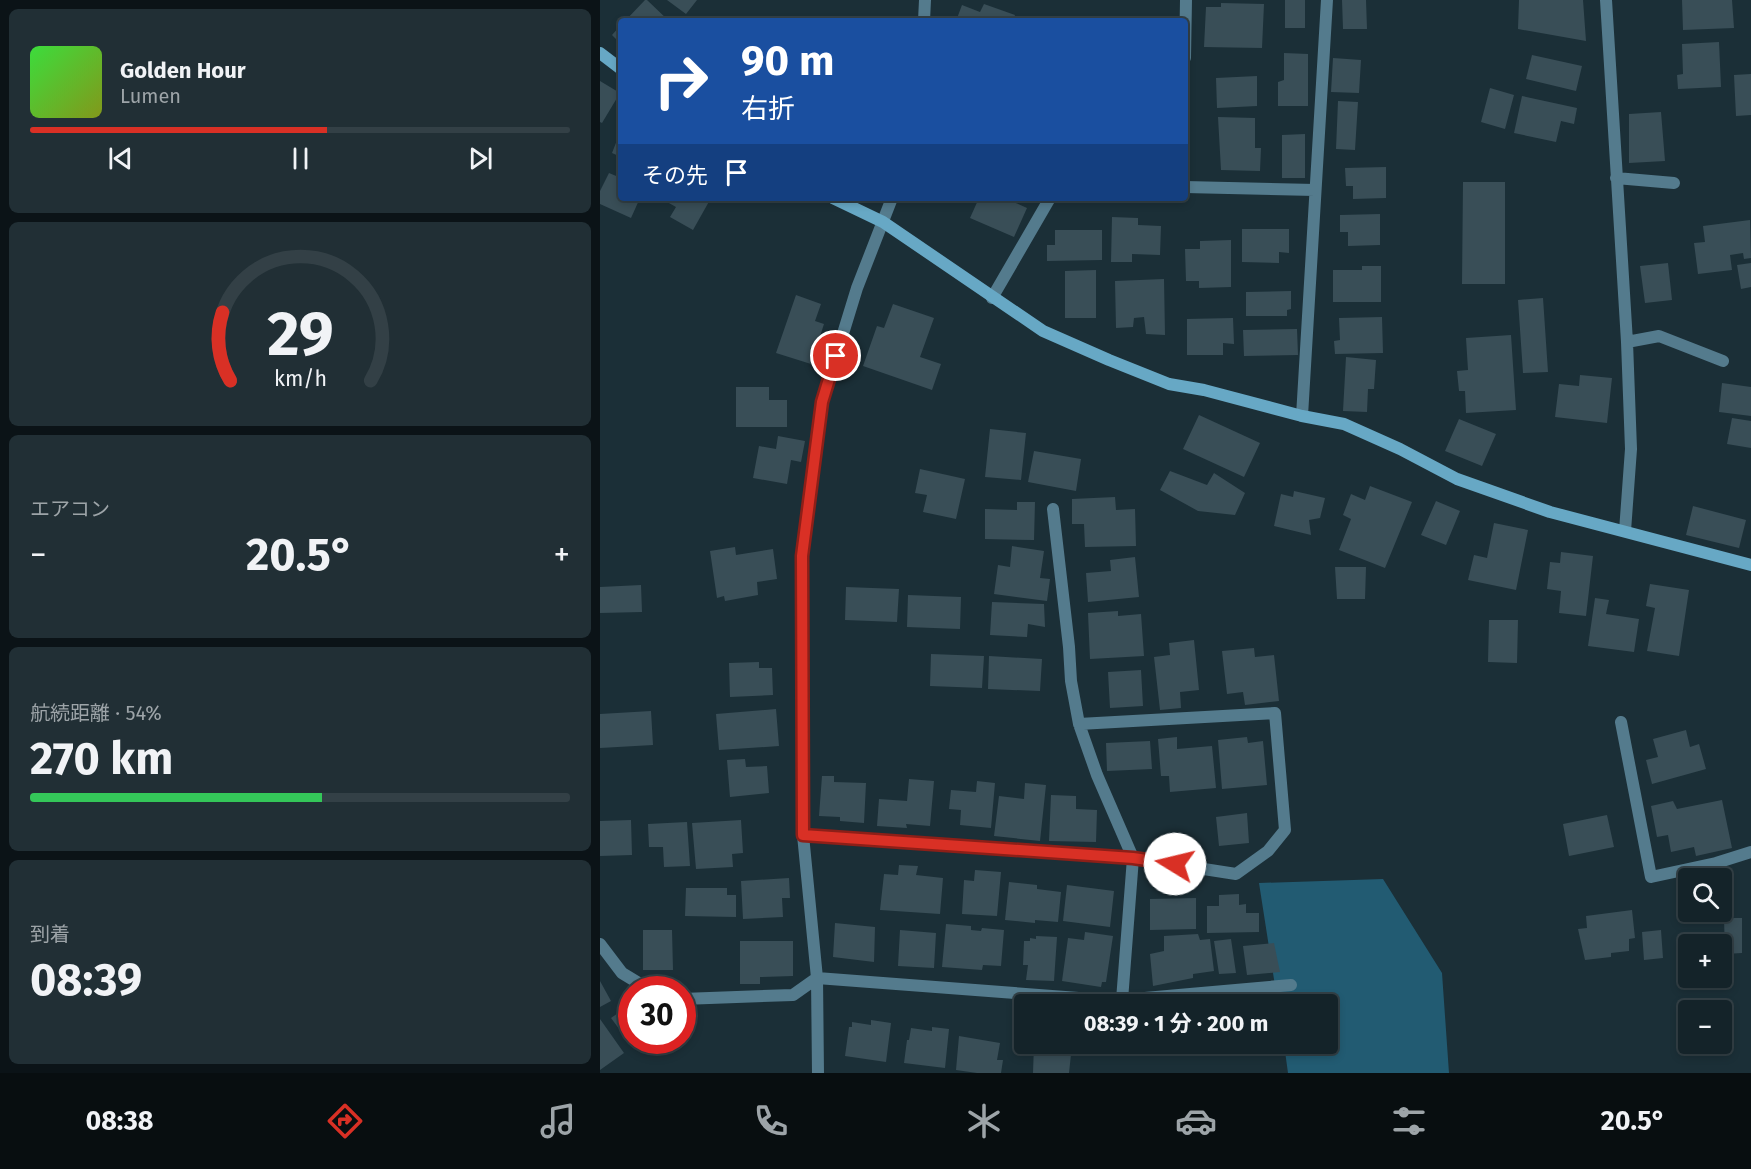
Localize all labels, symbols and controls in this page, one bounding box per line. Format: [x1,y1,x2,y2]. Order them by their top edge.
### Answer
text: 90 m [741,36,835,86]
icon: right [642,42,720,120]
text: Golden Hour [120,57,246,84]
text: Lumen [120,84,181,108]
text: 右折 [741,93,795,125]
icon: previous [104,142,137,175]
icon: pause [284,142,317,175]
icon: next [464,142,497,175]
icon: arrive [720,156,753,189]
text: その先 [642,162,708,189]
text: 29 [267,297,333,372]
pin [810,330,861,381]
icon: arrive [819,339,852,372]
text: km/h [273,366,327,392]
text: エアコン [30,497,110,521]
text: 20.5° [246,528,354,582]
text: − [30,535,47,575]
text: + [554,535,570,575]
text: 航続距離 · 54% [30,701,162,725]
text: 270 km [30,732,173,786]
position arrow [1143,832,1207,896]
map controls [1678,868,1732,1054]
button: search [1678,868,1732,922]
text: 到着 [30,922,70,946]
button: + [1678,934,1732,988]
text: 08:39 [30,953,142,1007]
speed limit sign: 30 [618,976,696,1054]
button: − [1678,1000,1732,1054]
text: 08:39 · 1 分 · 200 m [1084,1010,1268,1037]
icon: directions [324,1100,366,1142]
icon: music [537,1100,579,1142]
icon: phone [750,1100,792,1142]
icon: climate [963,1100,1005,1142]
icon: car [1175,1100,1217,1142]
icon: filters [1388,1100,1430,1142]
text: 08:38 [85,1105,154,1137]
text: 20.5° [1601,1105,1666,1137]

